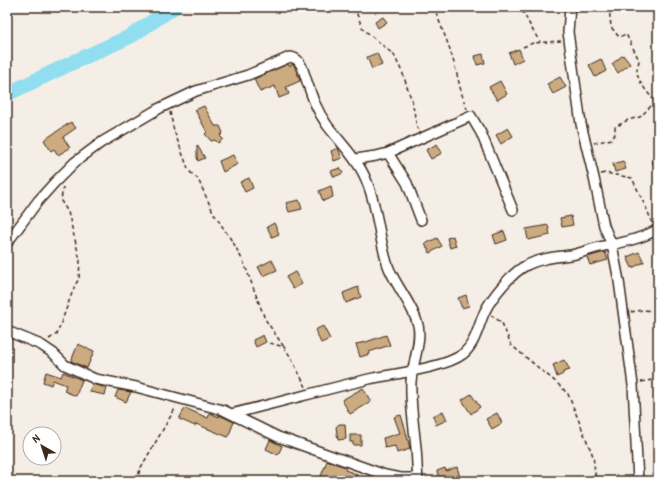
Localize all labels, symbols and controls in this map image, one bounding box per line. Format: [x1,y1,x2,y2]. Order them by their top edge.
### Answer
north arrow [22,426,62,466]
text: N [29,431,42,446]

